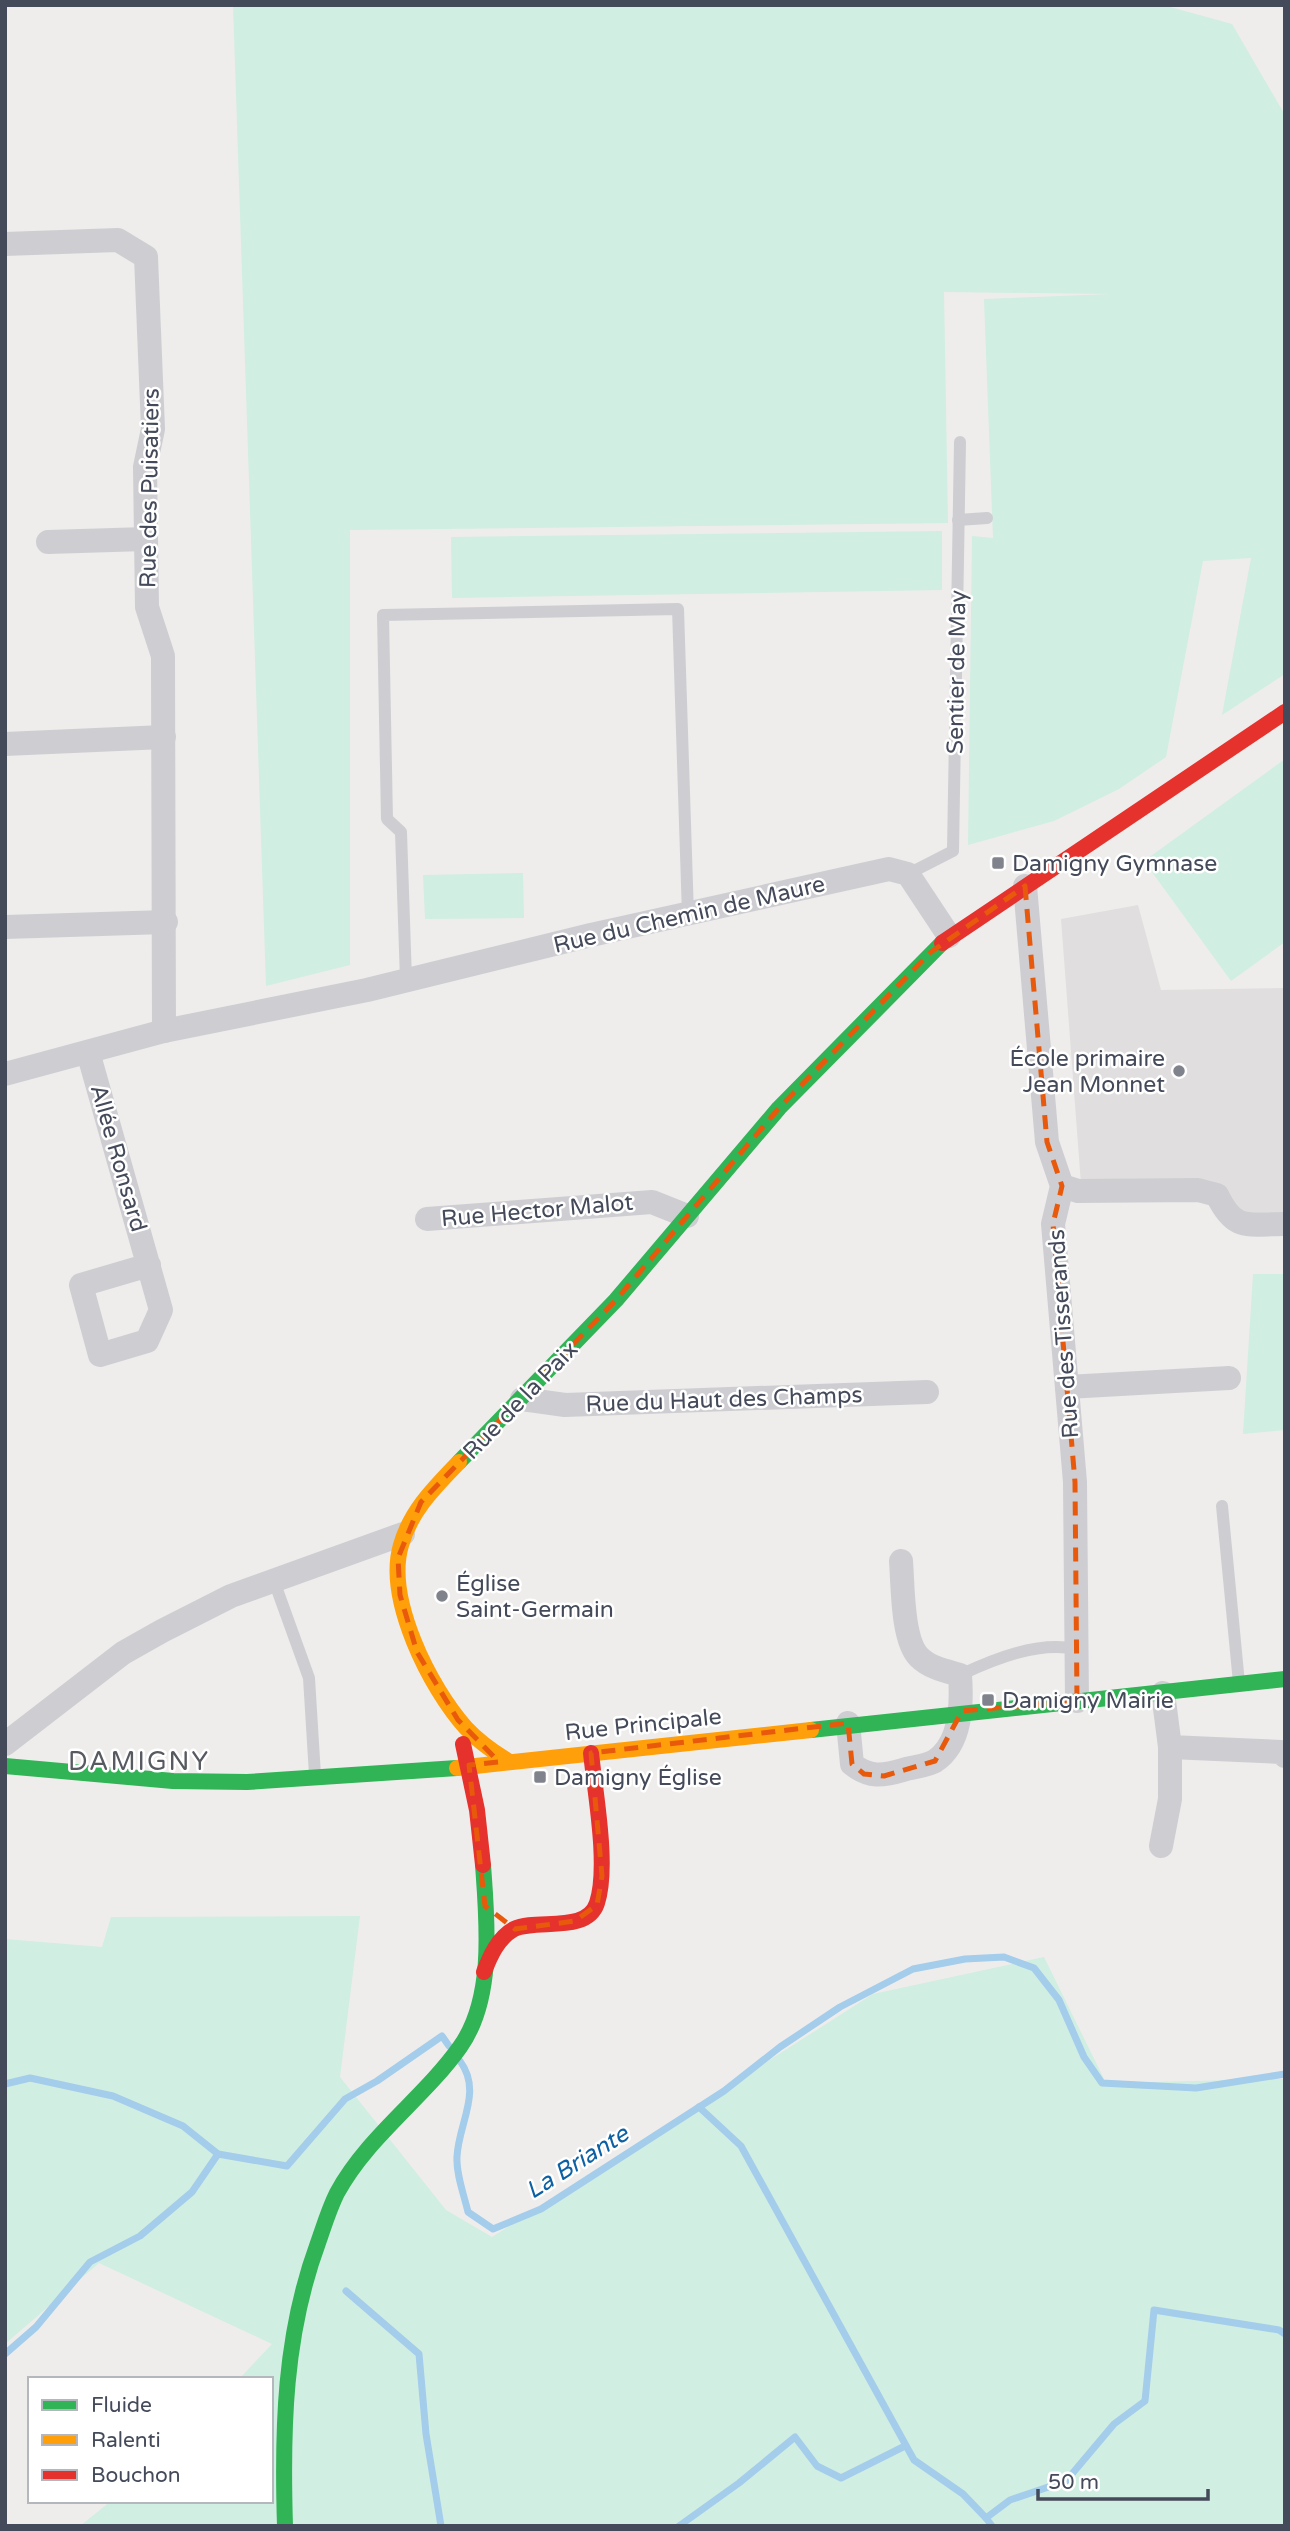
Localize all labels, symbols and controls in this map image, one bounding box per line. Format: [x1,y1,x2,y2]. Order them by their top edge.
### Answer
street label: Rue des Puisatiers [134,388,166,588]
street label: Sentier de May [942,590,972,754]
place label: Damigny Gymnase [1012,850,1217,878]
marker: Damigny Gymnase [990,855,1006,871]
street label: Rue du Chemin de Maure [551,870,828,960]
place label: École primaire Jean Monnet [1009,1045,1165,1099]
marker: École primaire Jean Monnet [1171,1063,1187,1079]
street label: Allée Ronsard [84,1081,152,1235]
street label: Rue Hector Malot [440,1189,634,1233]
street label: Rue des Tisserands [1043,1228,1085,1440]
street label: Rue de la Paix [457,1336,584,1466]
street label: Rue du Haut des Champs [585,1381,863,1419]
place label: Église Saint-Germain [456,1570,614,1624]
marker: Église Saint-Germain [434,1588,450,1604]
place label: Damigny Mairie [1002,1687,1174,1715]
marker: Damigny Mairie [980,1692,996,1708]
street label: Rue Principale [563,1703,723,1747]
district label: DAMIGNY [68,1746,210,1777]
place label: Damigny Église [554,1764,722,1792]
marker: Damigny Église [532,1769,548,1785]
water label: La Briante [521,2119,635,2205]
legend [28,2377,273,2503]
text: Fluide [91,2393,152,2418]
text: Ralenti [91,2428,161,2453]
scale bar [1038,2458,1208,2502]
text: Bouchon [91,2463,181,2488]
text: 50 m [1048,2470,1099,2495]

